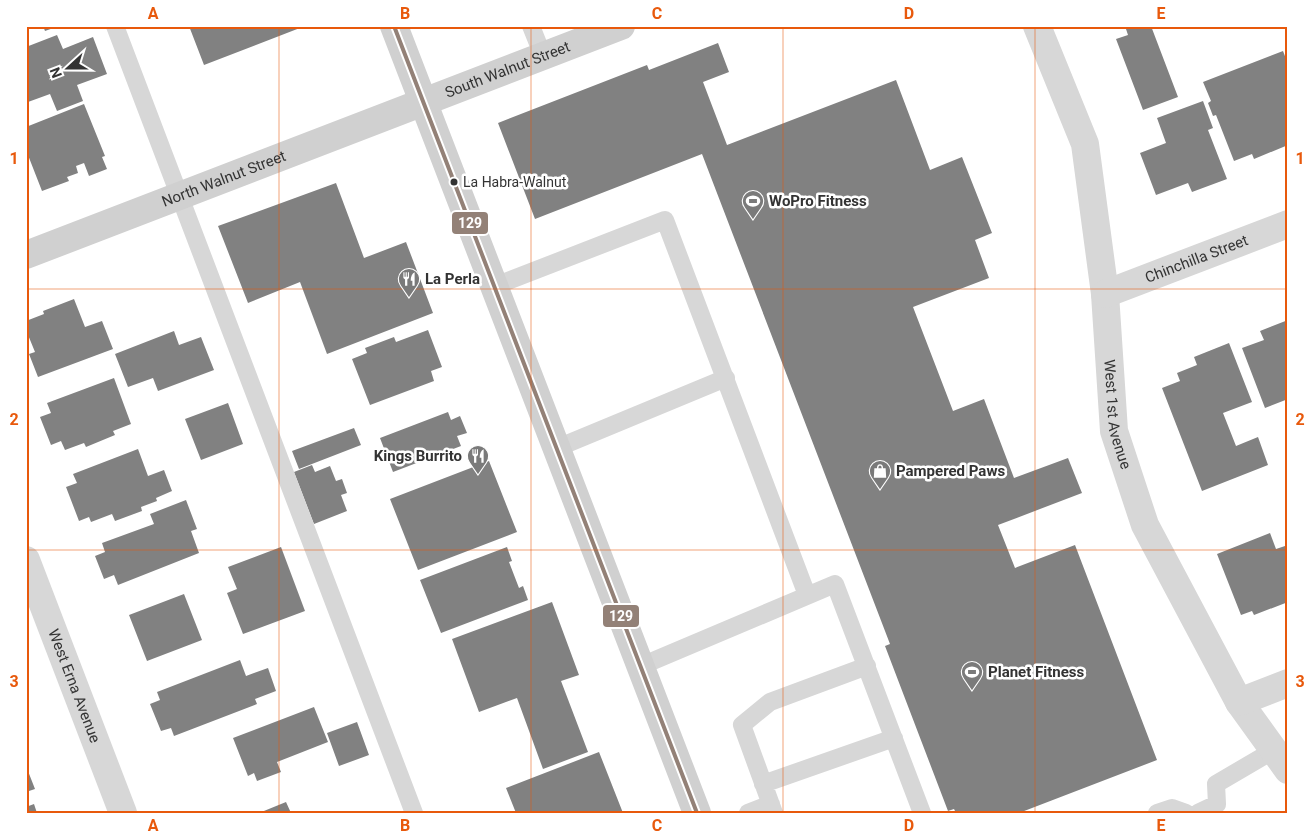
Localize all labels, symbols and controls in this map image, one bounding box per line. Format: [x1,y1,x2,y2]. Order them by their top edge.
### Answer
text: A [148,4,159,23]
text: B [400,4,410,23]
text: C [652,4,662,23]
text: D [904,4,914,23]
text: E [1157,4,1166,23]
street label: South Walnut Street [443,37,573,102]
north arrow [42,42,92,92]
text: N [47,65,65,80]
street label: North Walnut Street [159,147,288,211]
text: 1 [9,149,19,168]
text: 1 [1295,149,1305,168]
place label: La Habra-Walnut [463,174,567,190]
marker: La Habra-Walnut [449,177,459,187]
sports icon: WoPro Fitness [741,189,765,220]
place label: WoPro Fitness [769,192,867,210]
line badge: 129 [451,211,489,235]
text: 129 [458,215,482,231]
street label: Chinchilla Street [1143,231,1251,287]
restaurant icon: La Perla [397,267,421,298]
place label: La Perla [425,270,480,288]
street label: West 1st Avenue [1100,359,1135,472]
text: 2 [9,410,19,429]
text: 2 [1295,410,1305,429]
restaurant icon: Kings Burrito [466,444,490,475]
place label: Kings Burrito [374,447,462,465]
shop icon: Pampered Paws [868,459,892,490]
place label: Pampered Paws [896,462,1005,480]
line badge: 129 [602,604,640,628]
text: 129 [609,608,633,624]
street label: West Erna Avenue [44,627,104,746]
sports icon: Planet Fitness [960,660,984,691]
place label: Planet Fitness [988,663,1084,681]
text: 3 [9,672,19,691]
text: 3 [1295,672,1305,691]
text: A [148,816,159,835]
text: B [400,816,410,835]
text: C [652,816,662,835]
text: D [904,816,914,835]
text: E [1157,816,1166,835]

